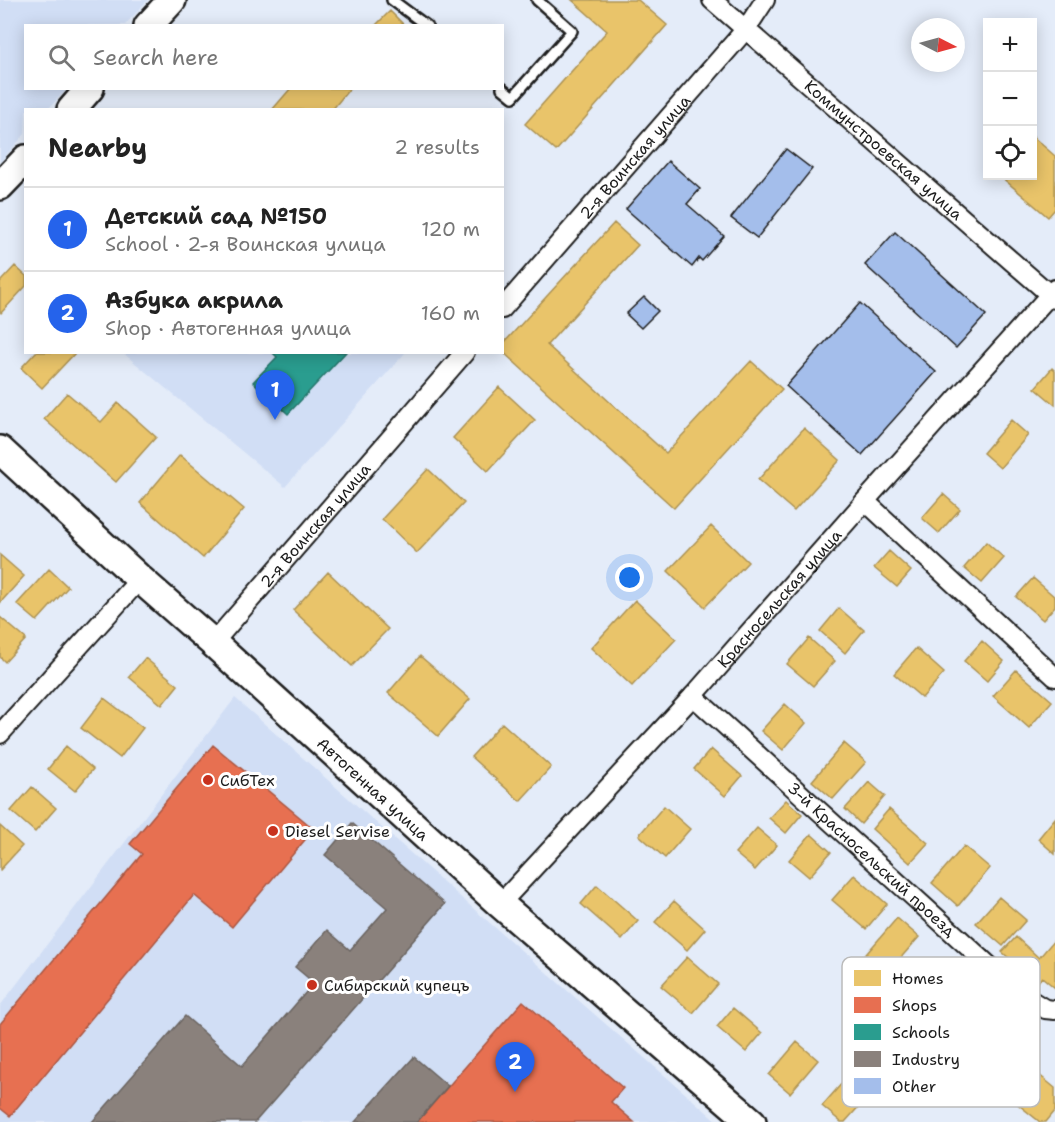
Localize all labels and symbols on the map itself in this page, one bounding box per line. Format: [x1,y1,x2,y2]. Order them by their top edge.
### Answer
north arrow [911,18,965,72]
street label: Коммунстроевская улица [800,75,967,225]
street label: 2-я Воинская улица [575,90,695,223]
pin: 1 [256,370,294,420]
street label: 2-я Воинская улица [255,458,375,592]
street label: Красносельская улица [712,525,846,672]
your location [615,563,644,592]
street label: Автогенная улица [313,732,434,845]
place label: СибТех [220,770,275,791]
marker: СибТех [201,773,215,787]
street label: 3-й Красносельский проезд [783,777,960,941]
place label: Diesel Servise [285,821,390,842]
marker: Diesel Servise [266,824,280,838]
legend [842,957,1040,1107]
text: Homes [892,968,944,989]
place label: Сибирский купецъ [324,975,470,996]
marker: Сибирский купецъ [305,978,319,992]
text: Shops [892,995,937,1016]
text: Schools [892,1022,950,1043]
pin: 2 [496,1042,534,1092]
text: Industry [892,1049,960,1070]
text: Other [892,1076,936,1097]

